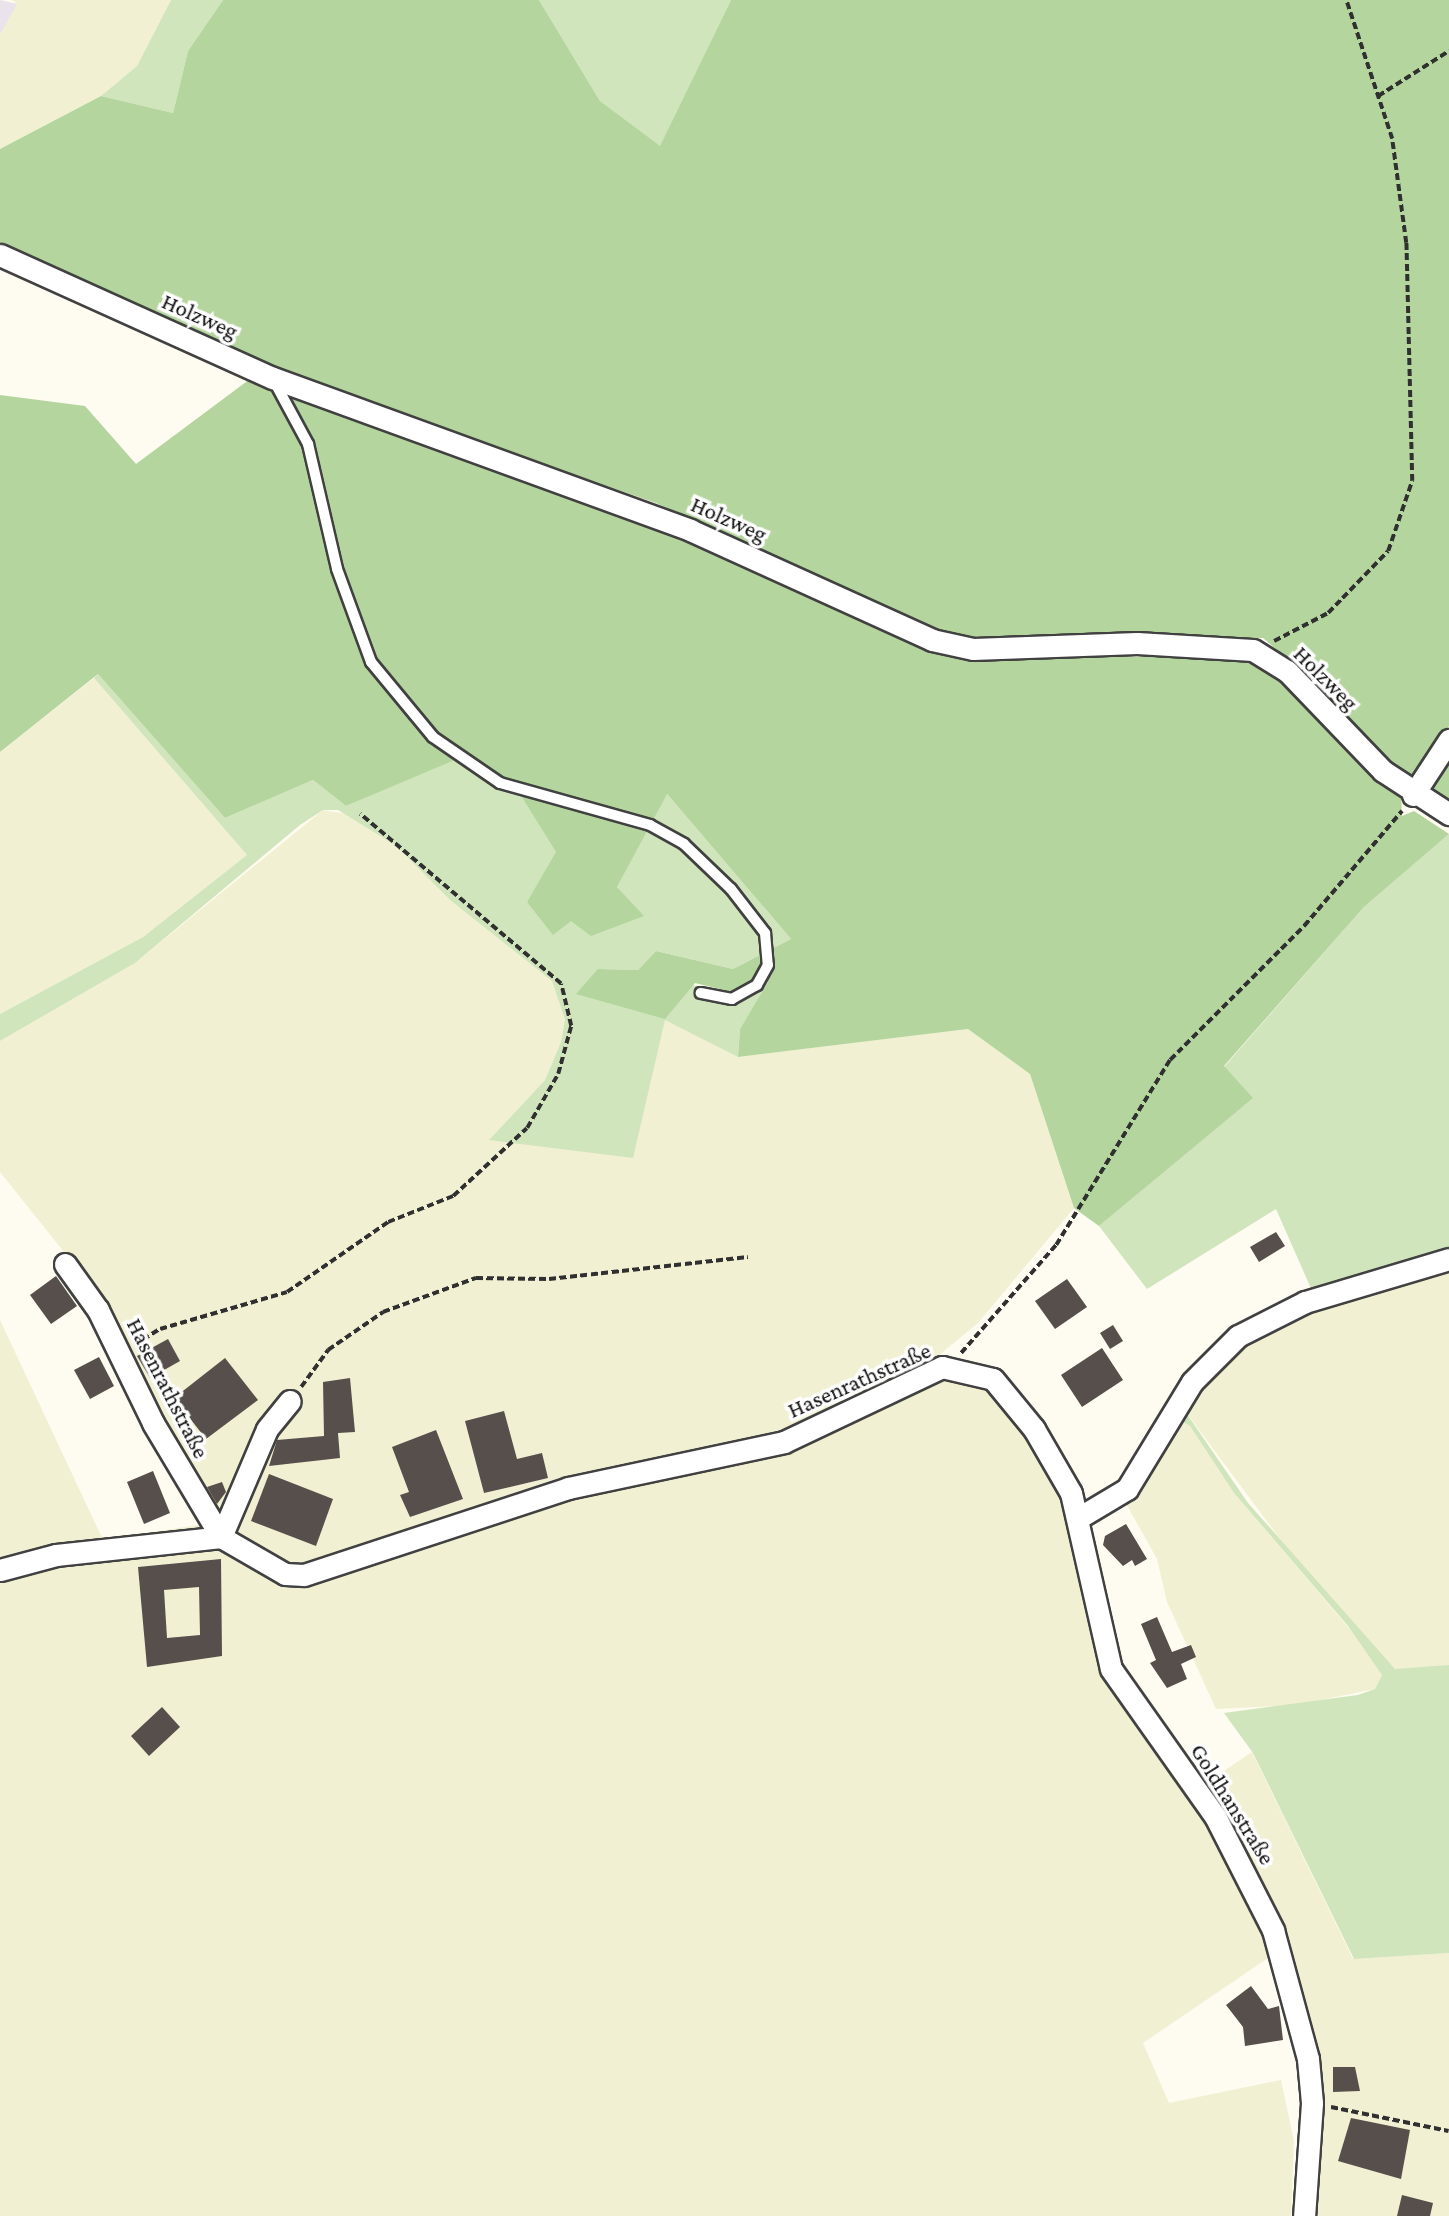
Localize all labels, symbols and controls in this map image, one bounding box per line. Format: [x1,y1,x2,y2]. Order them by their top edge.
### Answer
street label: Holzweg [158,287,242,345]
street label: Holzweg [687,490,771,548]
street label: Holzweg [1288,640,1364,716]
street label: Hasenrathstraße [121,1313,215,1463]
street label: Hasenrathstraße [783,1336,935,1424]
street label: Goldhanstraße [1185,1738,1281,1870]

